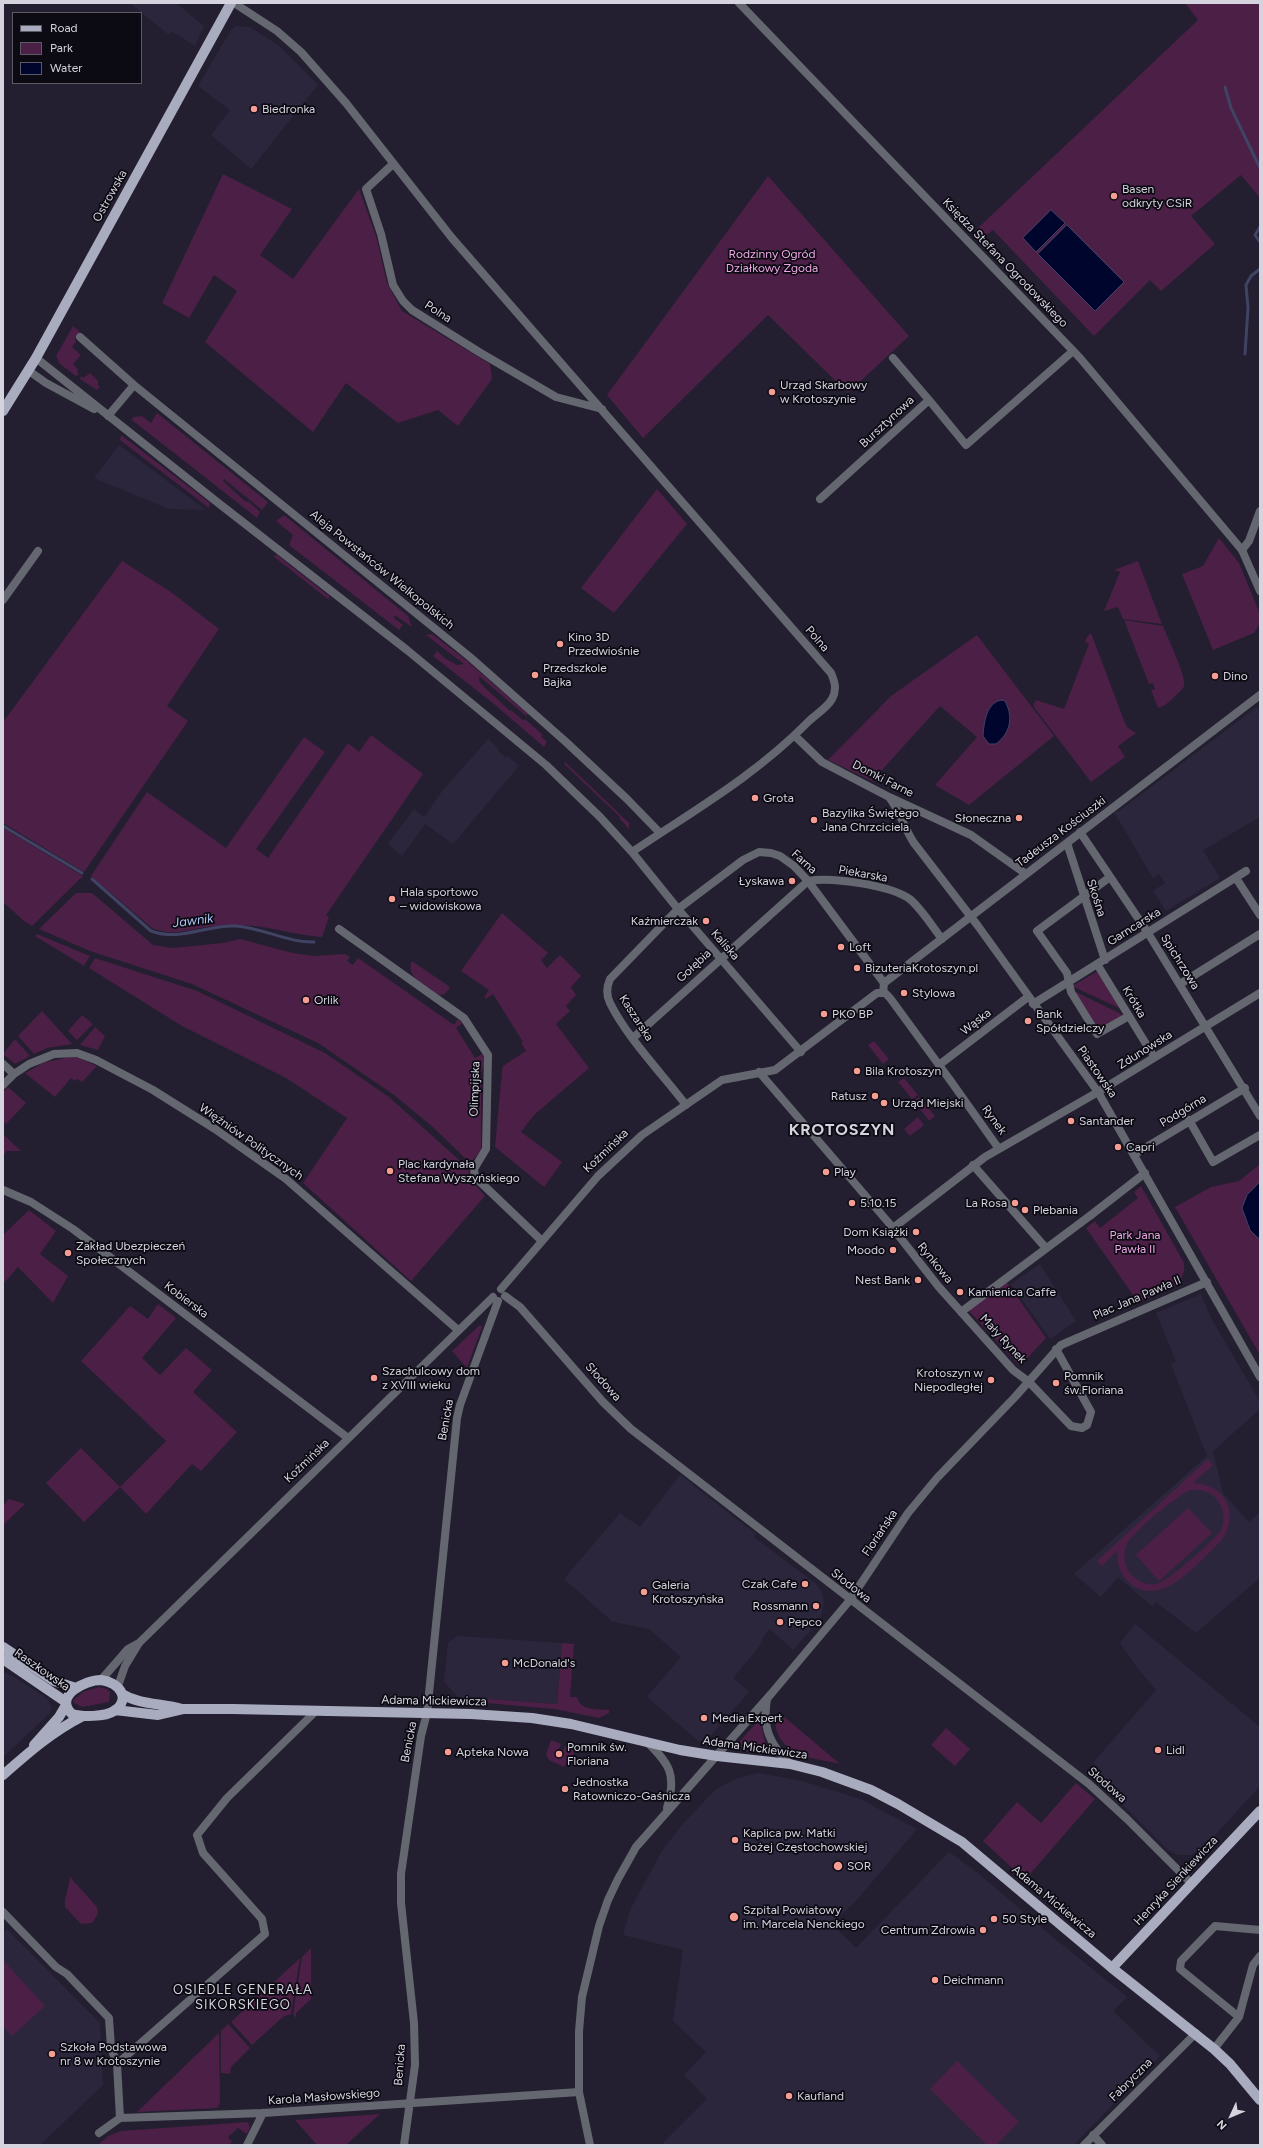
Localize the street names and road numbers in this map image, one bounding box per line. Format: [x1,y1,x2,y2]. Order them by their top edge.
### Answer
street label: Ostrowska [90,168,130,224]
street label: Księdza Stefana Ogrodowskiego [939,195,1071,331]
street label: Polna [422,298,454,326]
street label: Bursztynowa [857,393,917,451]
street label: Aleja Powstańców Wielkopolskich [307,507,457,633]
street label: Polna [802,623,832,655]
street label: Domki Farne [850,757,916,801]
street label: Tadeusza Kościuszki [1013,794,1109,870]
street label: Farna [788,847,820,877]
street label: Piekarska [837,863,889,885]
street label: Skośna [1083,877,1109,919]
street label: Garncarska [1105,905,1163,949]
street label: Kaliska [708,927,742,963]
street label: Spichrzowa [1157,932,1203,992]
street label: Gołębia [674,946,714,986]
street label: Krótka [1119,983,1149,1021]
street label: Kaszarska [616,992,656,1044]
street label: Wąska [958,1006,994,1038]
street label: Zdunowska [1115,1028,1175,1072]
street label: Piastowska [1074,1043,1120,1101]
street label: Olimpijska [467,1061,483,1117]
street label: Podgórna [1157,1092,1209,1130]
street label: Więźniów Politycznych [196,1101,306,1183]
street label: Rynek [979,1102,1009,1138]
street label: Koźmińska [580,1126,632,1176]
street label: Rynkowa [914,1240,956,1286]
street label: Plac Jana Pawła II [1091,1273,1183,1323]
street label: Kobierska [161,1279,211,1321]
street label: Mały Rynek [977,1312,1029,1366]
street label: Słodowa [582,1360,624,1404]
street label: Benicka [435,1398,457,1442]
street label: Koźmińska [281,1436,333,1486]
street label: Floriańska [859,1507,901,1559]
street label: Słodowa [828,1566,874,1606]
street label: Raszkowska [11,1646,73,1694]
street label: Adama Mickiewicza [381,1693,487,1709]
street label: Benicka [398,1720,420,1764]
street label: Adama Mickiewicza [702,1734,808,1762]
street label: Słodowa [1085,1764,1129,1806]
street label: Henryka Sienkiewicza [1131,1833,1221,1929]
street label: Adama Mickiewicza [1009,1863,1099,1941]
street label: Benicka [391,2044,409,2086]
street label: Fabryczna [1106,2055,1156,2105]
street label: Karola Masłowskiego [267,2086,381,2108]

